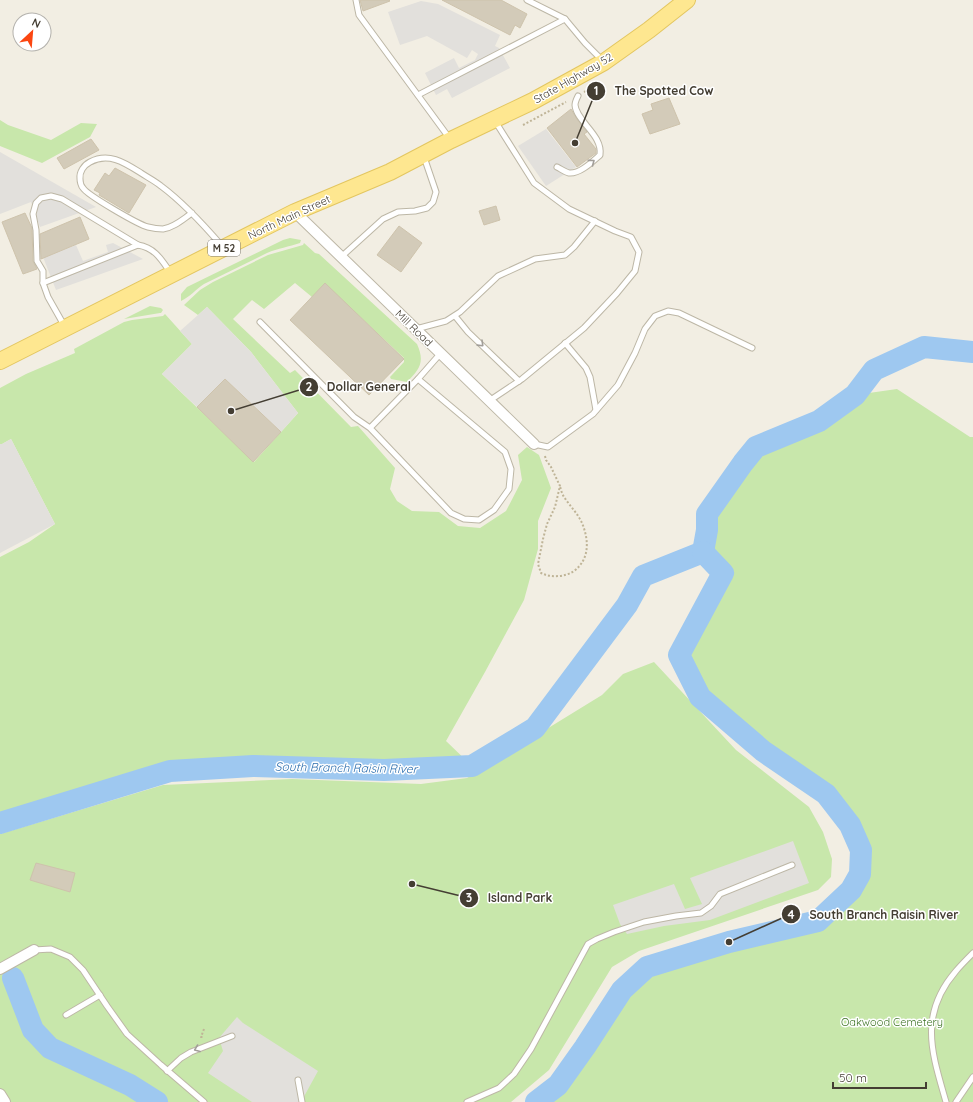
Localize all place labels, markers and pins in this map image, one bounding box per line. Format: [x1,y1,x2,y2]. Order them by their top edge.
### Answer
callout: The Spotted Cow [586,79,721,103]
callout: Dollar General [299,375,419,399]
callout: Island Park [459,886,560,910]
callout: South Branch Raisin River [781,902,966,926]

